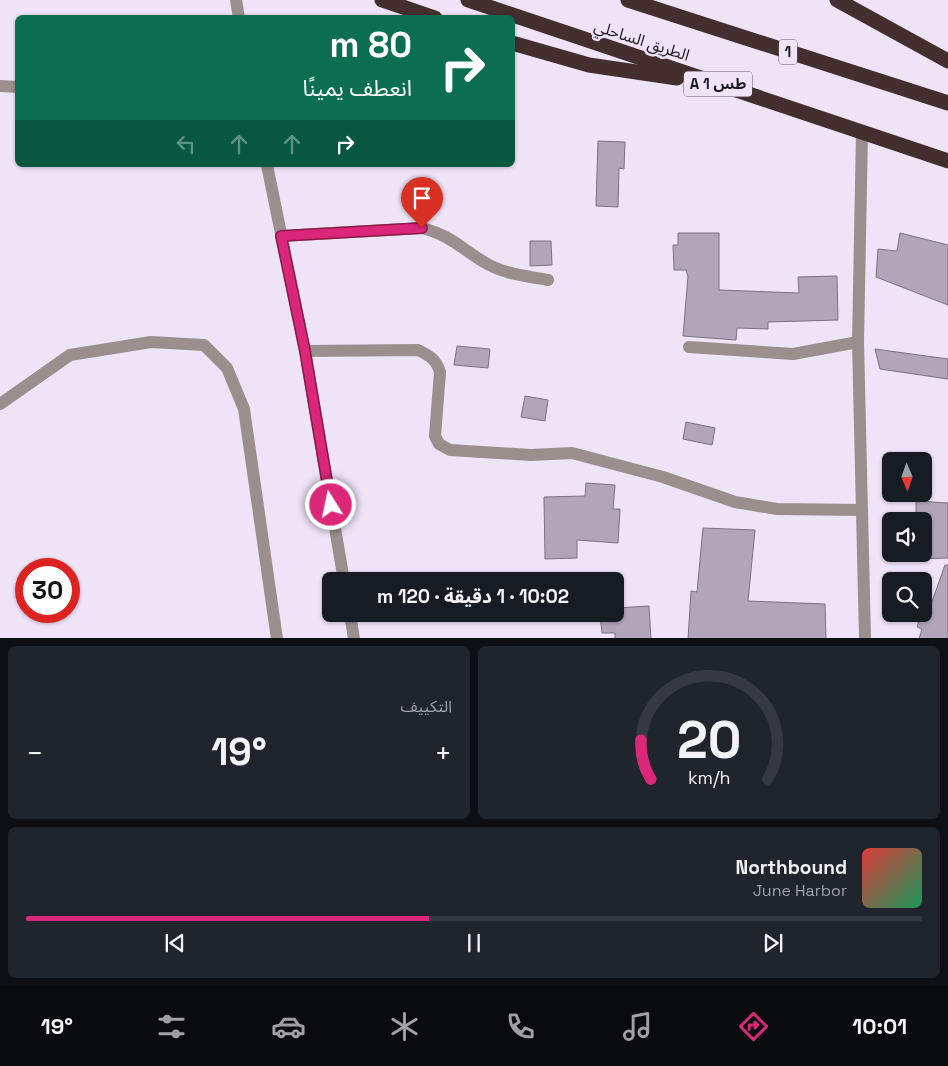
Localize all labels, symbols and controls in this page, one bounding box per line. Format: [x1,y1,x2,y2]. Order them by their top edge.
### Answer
street label: الطريق الساحلي [591,15,692,67]
text: 80 m [330,23,412,67]
icon: right [430,35,495,100]
road number: 1 [779,40,797,64]
road number: A 1 طس [684,72,752,96]
text: انعطف يمينًا [303,74,412,102]
icon: left [172,130,200,158]
icon: ahead [225,130,253,158]
icon: ahead [278,130,306,158]
icon: right [331,130,359,158]
pin [401,177,443,228]
icon: arrive [408,184,436,212]
north arrow [882,452,932,502]
map controls [882,452,932,622]
position arrow [304,478,356,530]
button: sound [882,512,932,562]
speed limit sign: 30 [15,558,80,623]
button: search [882,572,932,622]
text: 10:02 · 1 دقيقة · 120 m [377,584,569,609]
text: التكييف [400,696,452,717]
text: 20 [677,707,741,773]
text: 19° [211,728,267,776]
text: − [26,735,43,771]
text: + [435,735,452,771]
text: km/h [688,766,730,789]
text: Northbound [735,855,847,880]
text: June Harbor [753,880,847,901]
icon: previous [161,929,189,957]
icon: pause [460,929,488,957]
icon: next [759,929,787,957]
icon: filters [154,1009,189,1044]
icon: car [271,1009,306,1044]
icon: climate [387,1009,422,1044]
icon: phone [503,1009,538,1044]
icon: music [620,1009,655,1044]
icon: directions [736,1009,771,1044]
text: 19° [41,1012,73,1040]
text: 10:01 [852,1012,907,1040]

